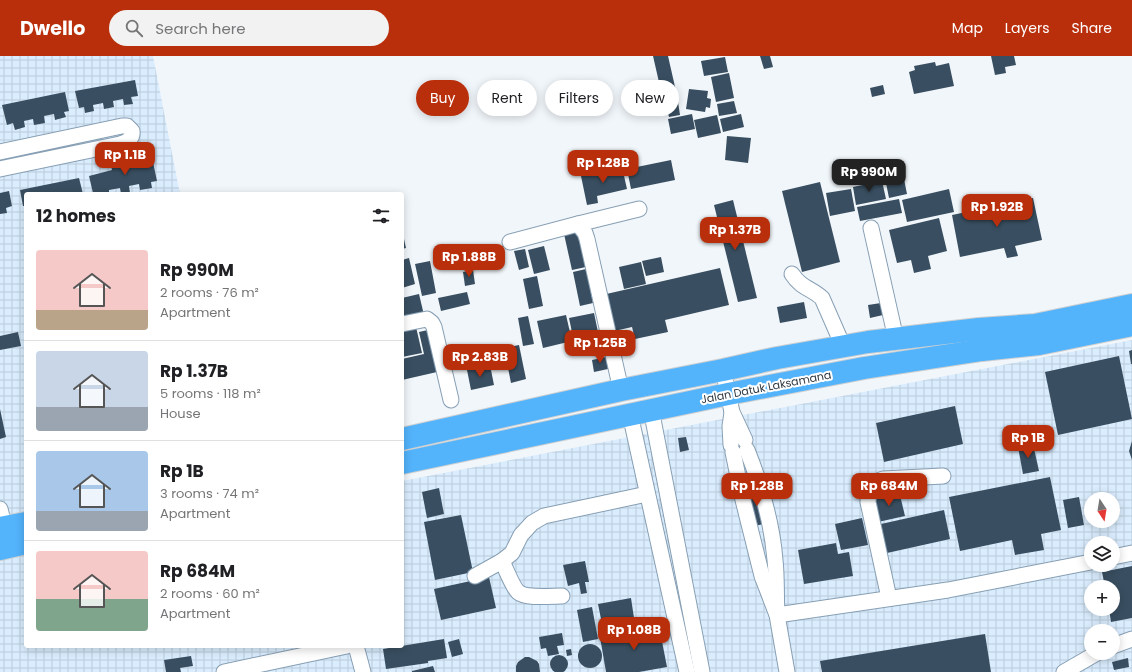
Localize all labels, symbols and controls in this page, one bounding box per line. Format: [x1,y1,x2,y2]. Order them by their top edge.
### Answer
search box [109,10,389,46]
text: Dwello [20,15,85,42]
icon: search [123,17,145,39]
text: Search here [155,18,246,39]
text: Map [952,18,983,38]
text: Layers [1005,18,1049,38]
text: Share [1071,18,1112,38]
chip: Buy [416,80,469,116]
chip: Rent [477,80,537,116]
chip: Filters [545,80,613,116]
chip: New [621,80,679,116]
pin: Rp 1.1B [88,142,162,176]
text: Rp 1.1B [104,145,146,164]
pin: Rp 1.28B [562,150,644,184]
text: Rp 1.28B [576,153,630,172]
pin: Rp 990M [832,159,906,193]
text: Rp 990M [841,162,897,181]
pin: Rp 1.92B [956,194,1038,228]
text: Rp 1.92B [971,197,1023,216]
text: 12 homes [36,204,116,228]
icon: filters [370,205,392,227]
pin: Rp 1.37B [694,217,776,251]
text: Rp 1.37B [709,220,761,239]
pin: Rp 1.88B [428,244,510,278]
text: Rp 1.88B [442,247,496,266]
text: Rp 990M [160,258,234,282]
icon: home [68,266,116,314]
text: 2 rooms · 76 m² [160,283,259,302]
text: Apartment [160,303,230,322]
pin: Rp 1.25B [559,330,641,364]
text: Rp 1.25B [573,333,627,352]
pin: Rp 2.83B [439,344,521,378]
text: Rp 2.83B [452,347,508,366]
text: Rp 1.37B [160,359,228,383]
icon: home [68,367,116,415]
street label: Jalan Datuk Laksamana [699,367,833,407]
text: 5 rooms · 118 m² [160,384,261,403]
text: House [160,404,200,423]
pin: Rp 1B [1000,425,1056,459]
text: Rp 1B [1011,428,1045,447]
text: Rp 1B [160,459,204,483]
icon: home [68,467,116,515]
pin: Rp 1.28B [716,473,798,507]
pin: Rp 684M [852,473,926,507]
text: Rp 1.28B [730,476,784,495]
text: Rp 684M [860,476,918,495]
text: 3 rooms · 74 m² [160,484,259,503]
north arrow [1084,492,1120,528]
map controls [1084,492,1120,660]
text: Apartment [160,504,230,523]
button: layers [1084,536,1120,572]
text: Rp 684M [160,559,235,583]
icon: home [68,567,116,615]
button: + [1084,580,1120,616]
text: 2 rooms · 60 m² [160,584,260,603]
text: Apartment [160,604,230,623]
pin: Rp 1.08B [593,617,675,651]
text: Rp 1.08B [607,620,661,639]
button: − [1084,624,1120,660]

